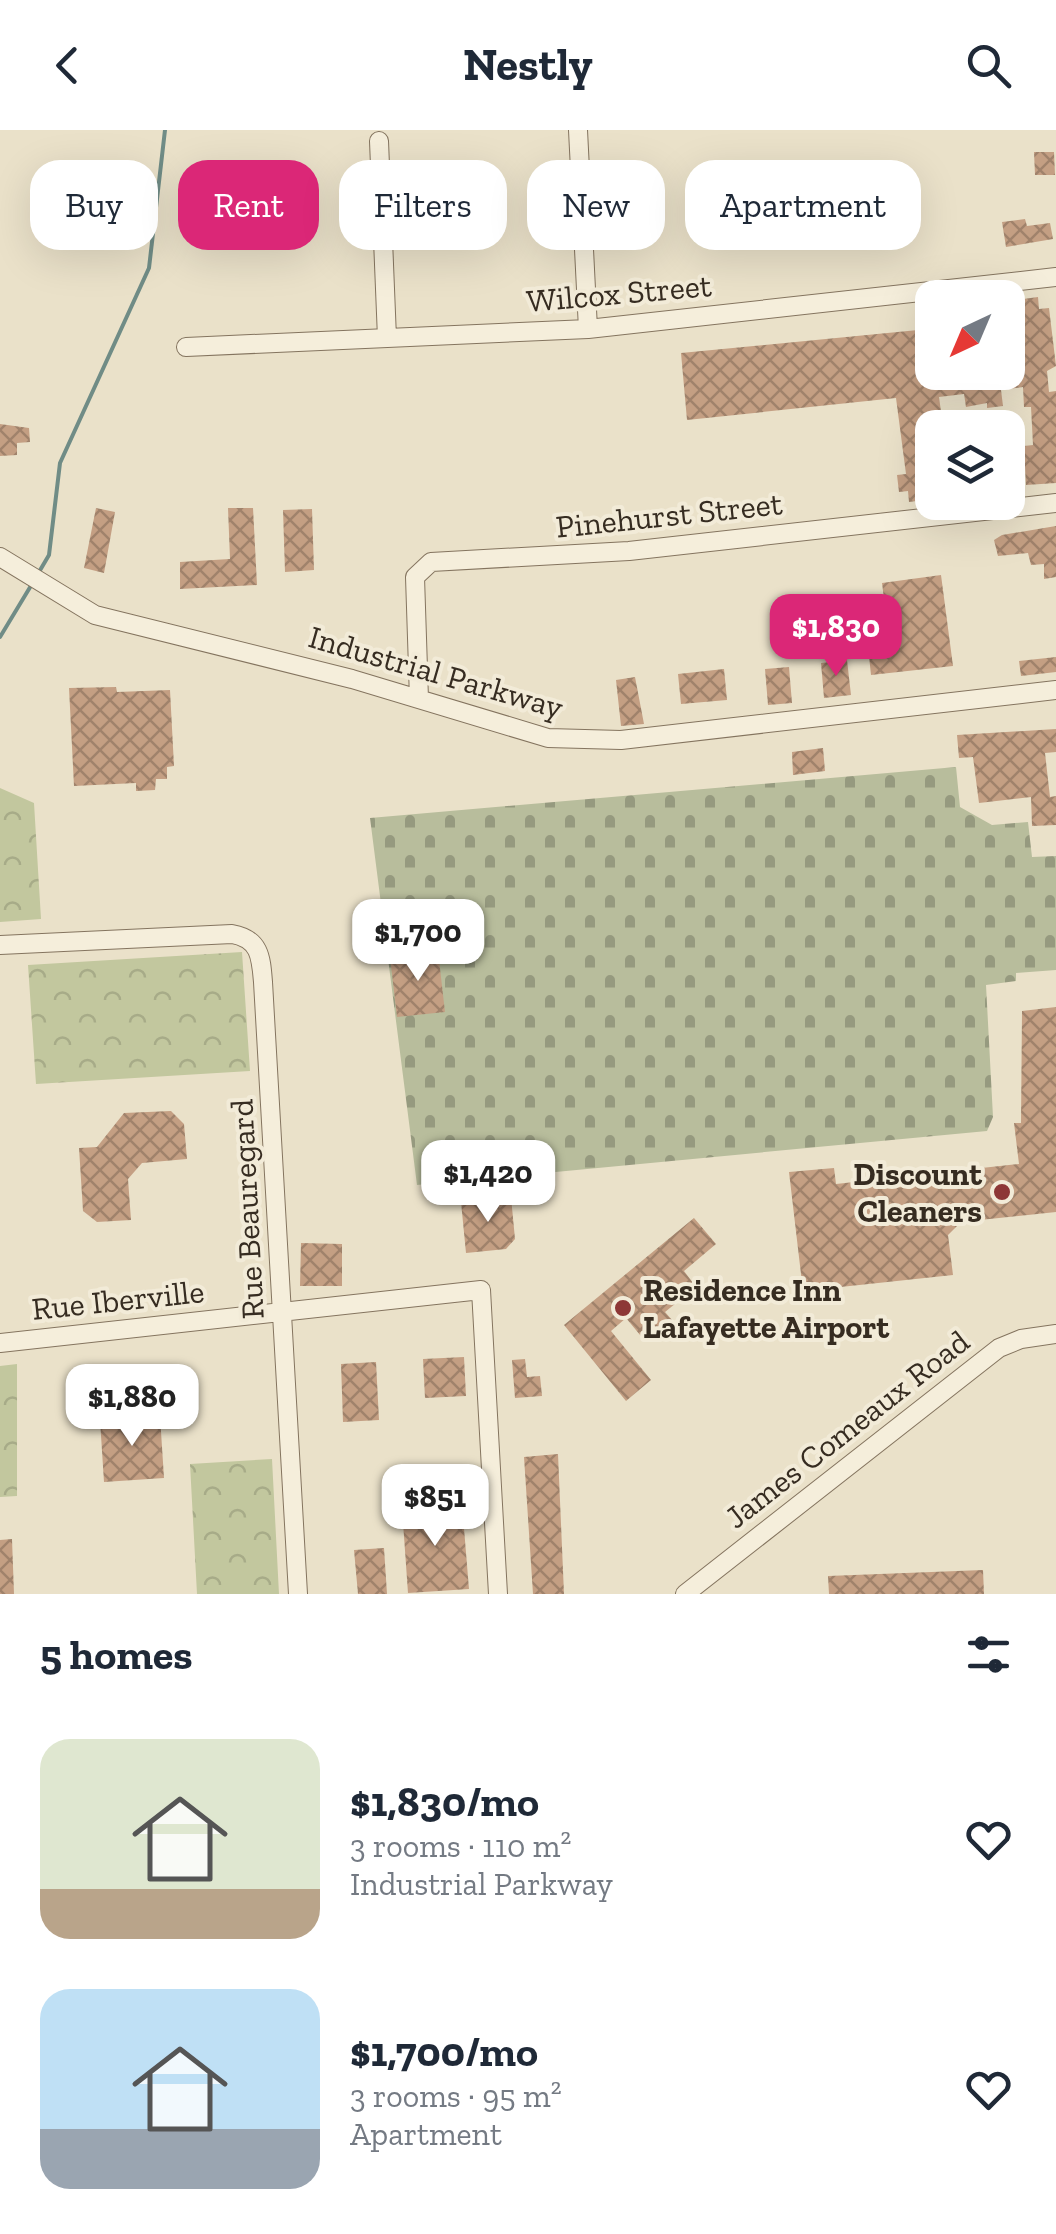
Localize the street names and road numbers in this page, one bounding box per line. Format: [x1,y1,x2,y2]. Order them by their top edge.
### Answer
street label: Wilcox Street [525,266,713,320]
street label: Pinehurst Street [554,484,784,546]
street label: Industrial Parkway [304,618,568,727]
street label: Rue Beauregard [222,1098,272,1320]
street label: Rue Iberville [30,1272,206,1328]
street label: James Comeaux Road [718,1322,977,1536]

